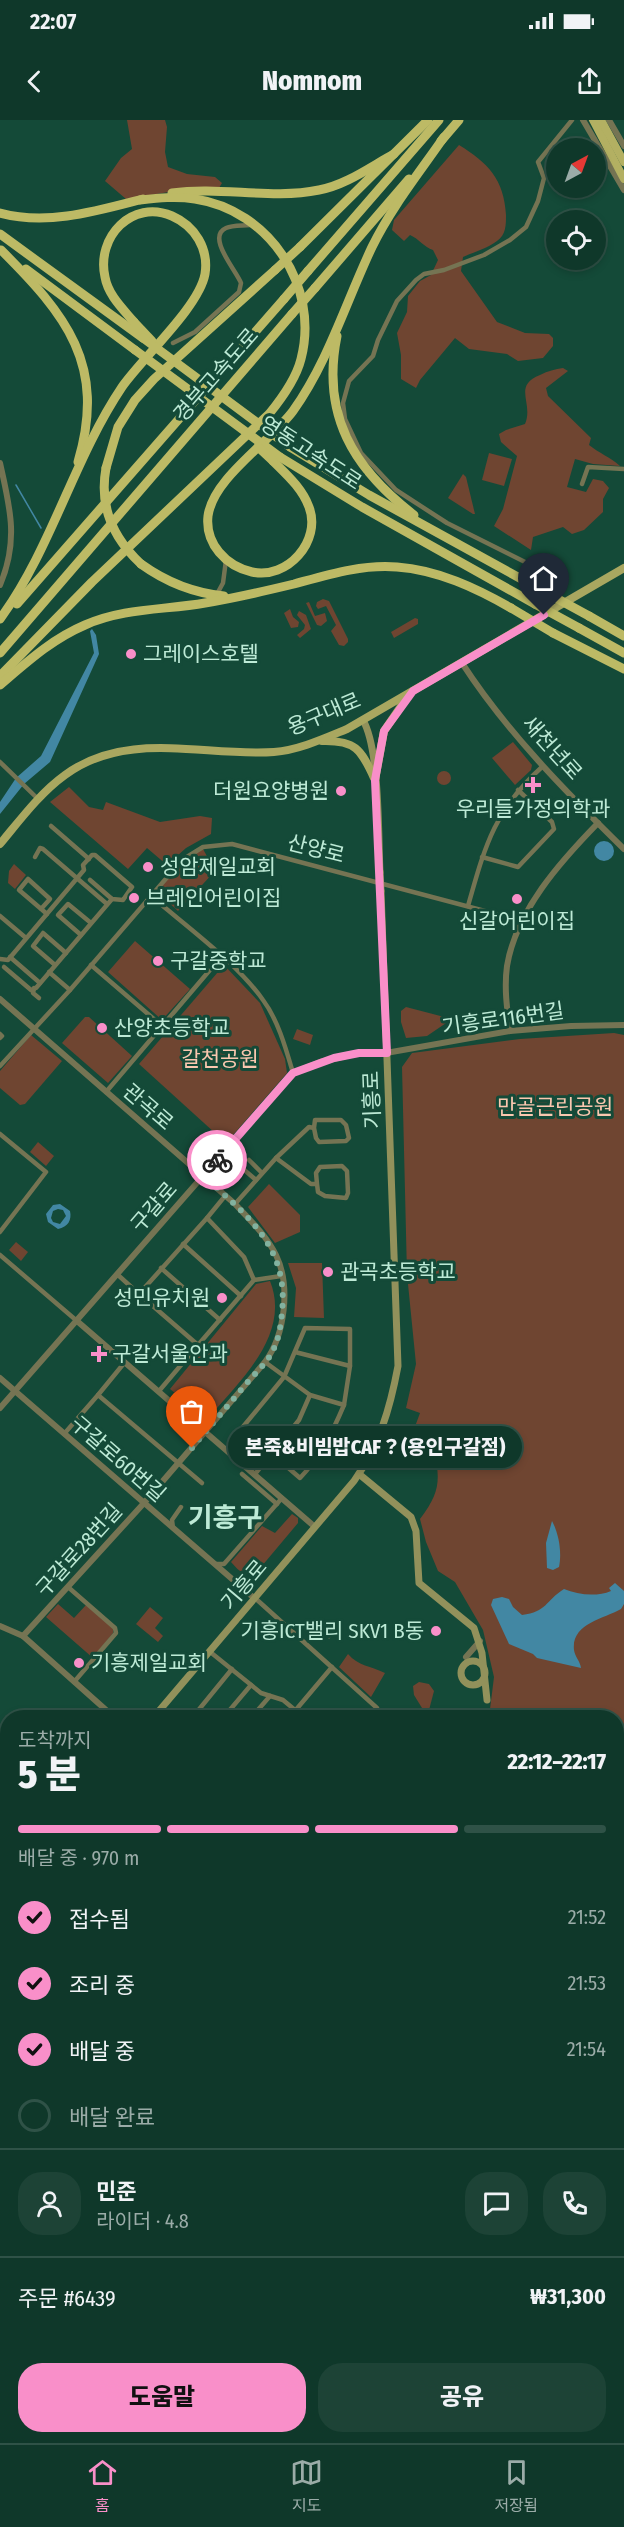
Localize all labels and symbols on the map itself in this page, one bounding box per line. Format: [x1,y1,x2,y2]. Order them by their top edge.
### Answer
north arrow [546,138,606,198]
street label: 경부고속도로 [168,323,264,427]
street label: 영동고속도로 [255,411,367,495]
pin [518,553,569,615]
place label: 그레이스호텔 [143,641,259,667]
marker: 그레이스호텔 [124,647,138,661]
street label: 용구대로 [283,687,365,741]
street label: 새천년로 [516,711,588,785]
marker: 우리들가정의학과 [524,776,542,794]
place label: 더원요양병원 [213,778,329,804]
marker: 더원요양병원 [334,784,348,798]
place label: 우리들가정의학과 [456,796,610,822]
street label: 산양로 [285,829,347,869]
place label: 성암제일교회 [160,854,276,880]
marker: 성암제일교회 [141,860,155,874]
place label: 브레인어린이집 [146,885,281,911]
marker: 브레인어린이집 [127,891,141,905]
marker: 신갈어린이집 [510,892,524,906]
place label: 신갈어린이집 [459,908,575,934]
place label: 구갈중학교 [170,948,267,974]
marker: 구갈중학교 [151,954,165,968]
street label: 기흥로116번길 [440,998,566,1040]
place label: 산양초등학교 [114,1015,230,1041]
marker: 산양초등학교 [95,1021,109,1035]
park label: 갈천공원 [181,1046,259,1072]
street label: 기흥로 [358,1071,386,1129]
street label: 관곡로 [118,1078,178,1136]
park label: 만골근린공원 [497,1094,613,1120]
courier [187,1130,247,1190]
street label: 구갈로 [125,1177,183,1237]
place label: 관곡초등학교 [340,1259,456,1285]
marker: 관곡초등학교 [321,1265,335,1279]
place label: 성민유치원 [113,1285,210,1311]
marker: 성민유치원 [215,1291,229,1305]
place label: 구갈서울안과 [112,1341,228,1367]
marker: 구갈서울안과 [90,1345,108,1363]
pin [166,1386,217,1448]
street label: 구갈로60번길 [65,1410,171,1508]
callout: 본죽&비빔밥CAF？(용인구갈점) [228,1427,522,1469]
street label: 구갈로28번길 [30,1498,128,1602]
district label: 기흥구 [188,1502,262,1534]
street label: 기흥로 [215,1554,273,1616]
place label: 기흥ICT밸리 SKV1 B동 [240,1618,424,1644]
marker: 기흥ICT밸리 SKV1 B동 [429,1624,443,1638]
place label: 기흥제일교회 [91,1650,207,1676]
marker: 기흥제일교회 [72,1656,86,1670]

